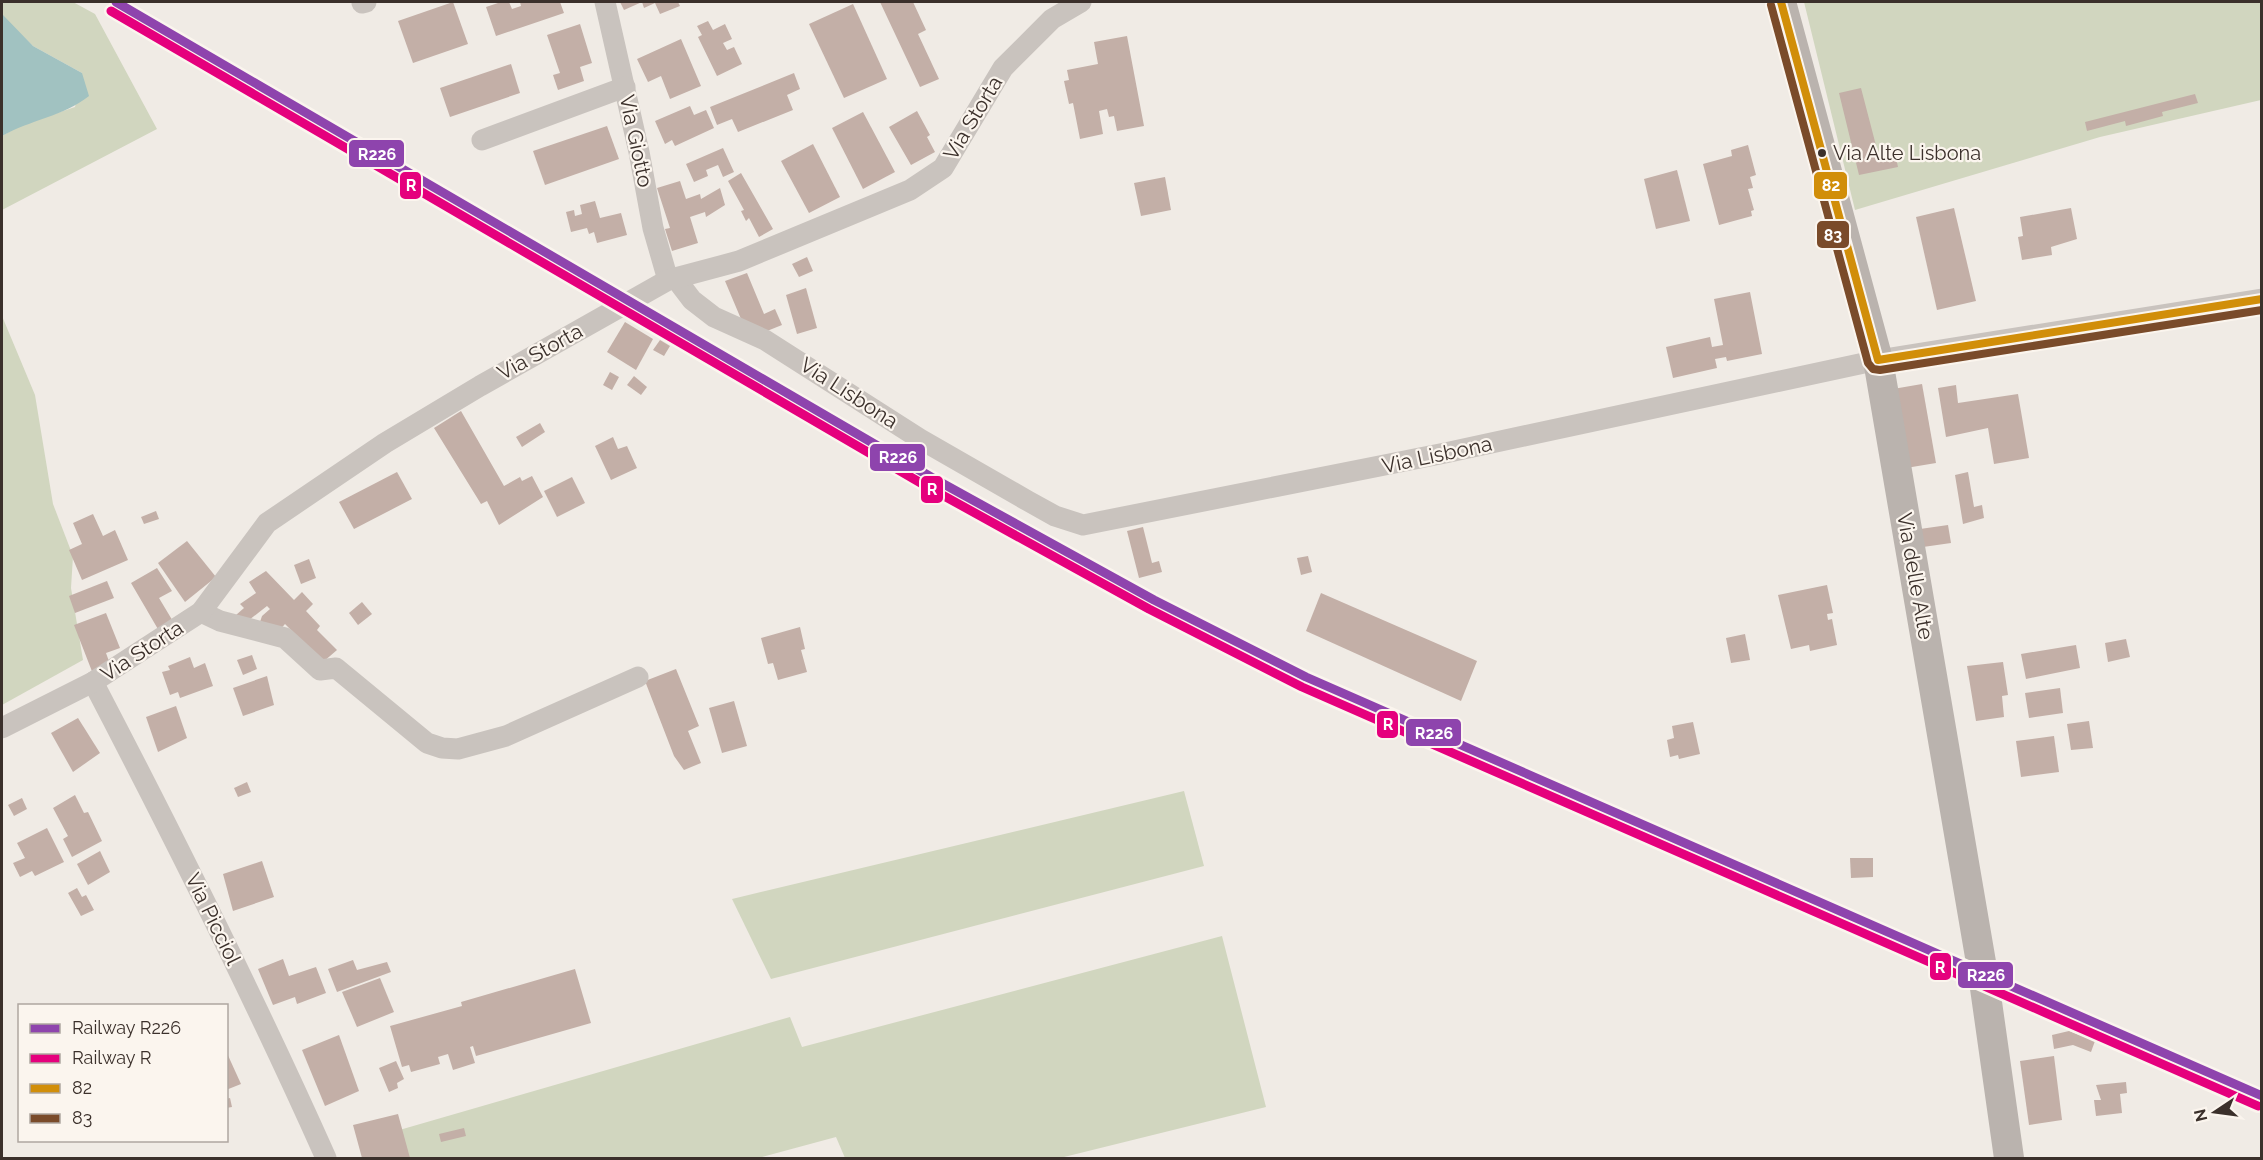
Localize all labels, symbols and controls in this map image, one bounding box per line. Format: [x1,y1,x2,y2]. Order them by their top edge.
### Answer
street label: Via Storta [938,71,1007,164]
street label: Via Giotto [614,92,658,189]
line badge: R226 [348,139,405,168]
place label: Via Alte Lisbona [1833,141,1981,165]
text: R226 [358,145,396,164]
marker: Via Alte Lisbona [1816,147,1828,159]
line badge: R [399,171,422,200]
line badge: 82 [1813,171,1848,200]
text: R [406,176,417,195]
text: 82 [1822,176,1840,195]
line badge: 83 [1816,220,1850,249]
text: 83 [1824,226,1842,245]
street label: Via Storta [493,318,587,385]
street label: Via Lisbona [796,352,903,433]
street label: Via Lisbona [1380,431,1494,478]
line badge: R226 [869,443,926,472]
text: R226 [879,448,917,467]
line badge: R [920,475,944,504]
text: R [927,480,938,499]
street label: Via delle Alte [1892,510,1939,641]
street label: Via Storta [96,615,188,687]
line badge: R [1376,710,1399,739]
text: R [1383,715,1394,734]
line badge: R226 [1405,718,1462,747]
text: R226 [1415,724,1453,743]
street label: Via Picciol [181,869,247,969]
line badge: R [1929,952,1952,981]
text: R [1935,958,1946,977]
line badge: R226 [1957,961,2014,989]
text: R226 [1967,966,2005,985]
legend [18,1004,228,1142]
text: Railway R226 [72,1017,181,1038]
text: Railway R [72,1047,152,1068]
text: 82 [72,1077,92,1098]
north arrow [2185,1082,2245,1142]
text: 83 [72,1107,92,1128]
text: N [2190,1107,2212,1123]

